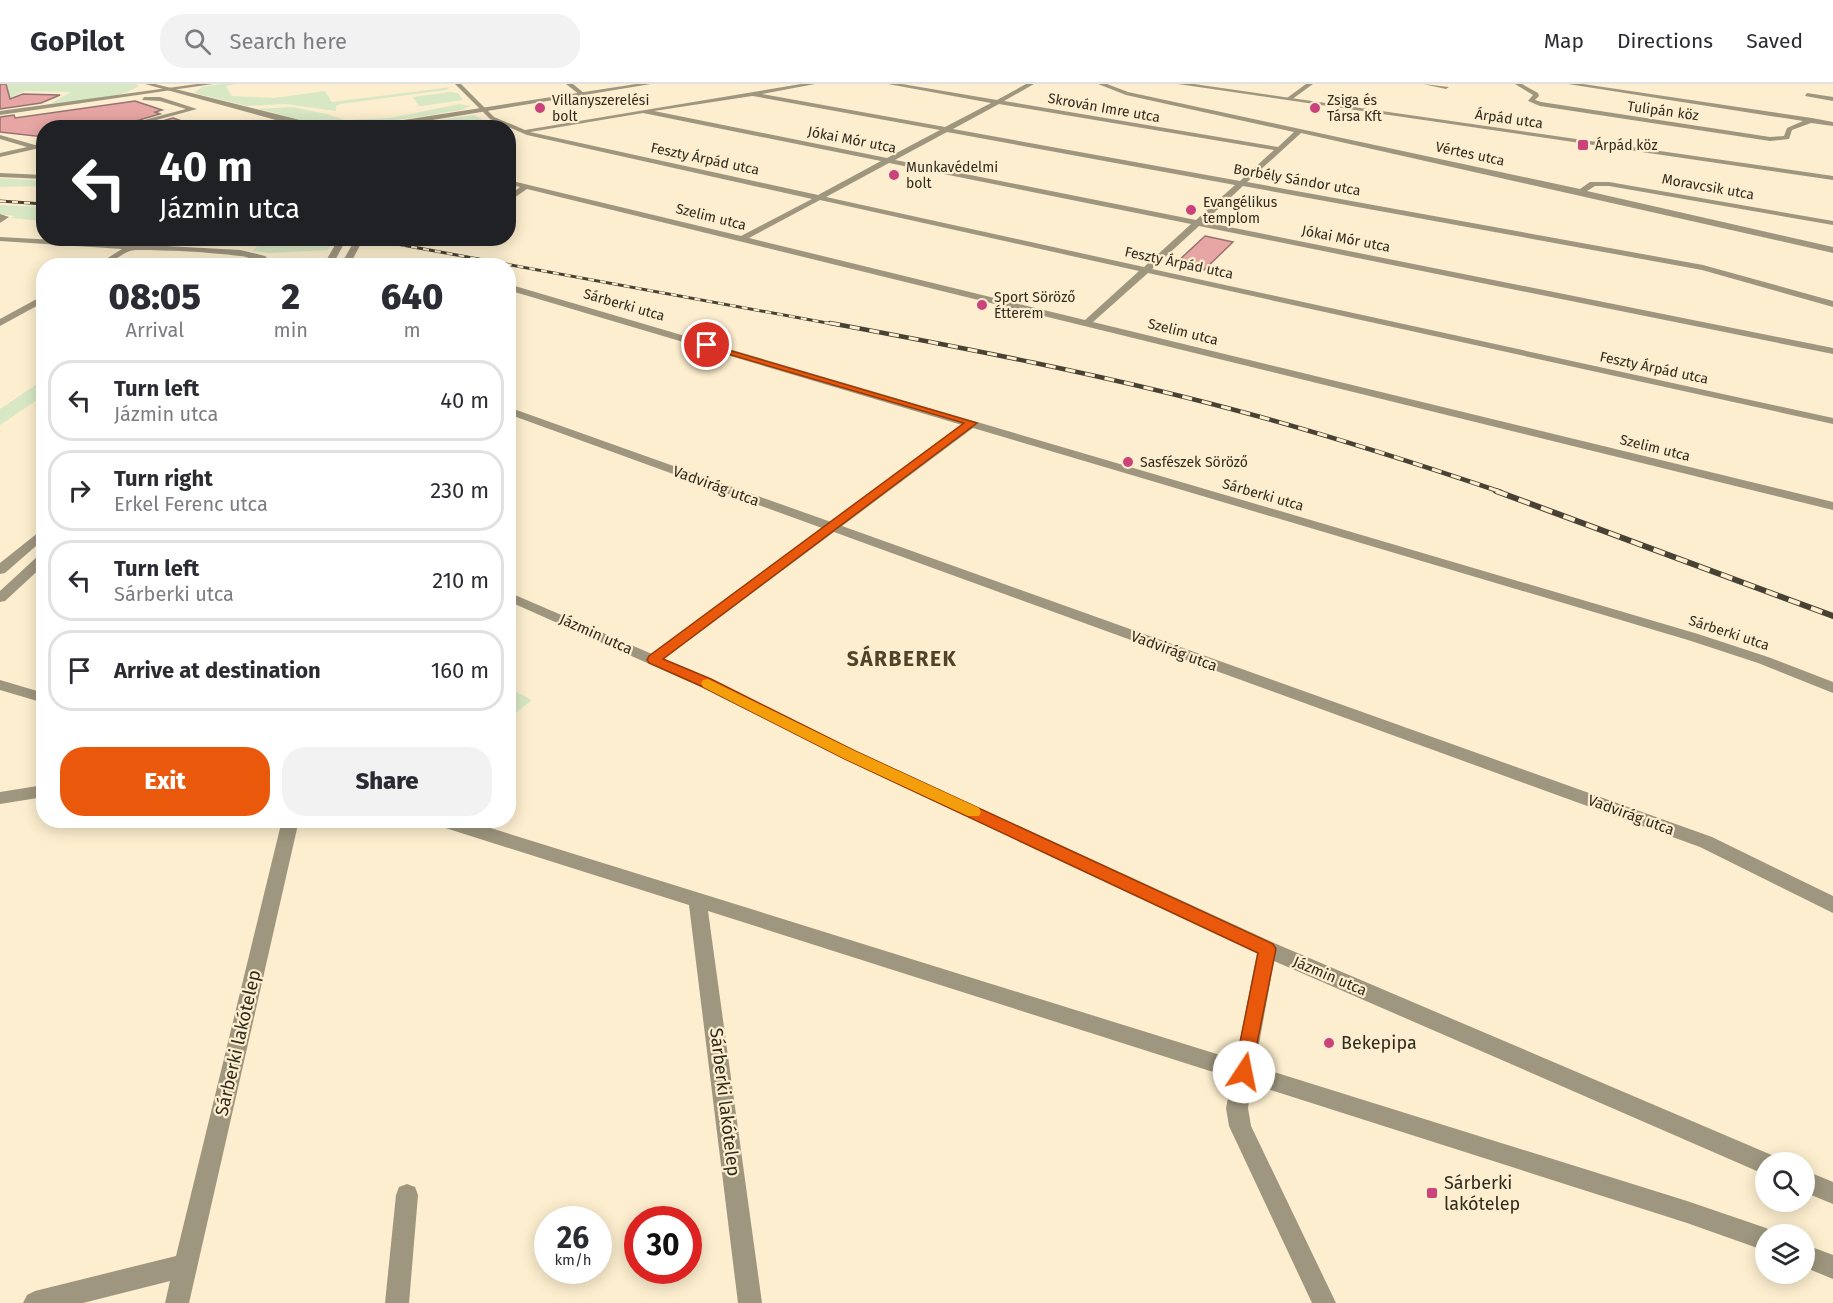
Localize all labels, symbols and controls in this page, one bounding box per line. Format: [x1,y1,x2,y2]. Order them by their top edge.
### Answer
search box [160,14,580,68]
text: GoPilot [30,25,124,58]
icon: search [181,25,214,58]
text: Search here [229,28,347,55]
text: Map [1544,28,1584,54]
text: Directions [1617,28,1713,54]
text: Saved [1746,28,1803,54]
street label: Skrován Imre utca [1047,90,1161,126]
place label: Villanyszerelési bolt [552,92,649,125]
place label: Zsiga és Társa Kft [1327,92,1383,125]
street label: Tulipán köz [1626,98,1700,124]
marker: Villanyszerelési bolt [533,101,547,115]
marker: Zsiga és Társa Kft [1308,101,1322,115]
street label: Árpád utca [1474,105,1544,132]
street label: Jókai Mór utca [806,123,898,157]
place label: Árpád köz [1595,136,1658,154]
street label: Feszty Árpád utca [649,138,761,179]
street label: Vértes utca [1434,138,1506,170]
marker: Árpád köz [1576,138,1590,152]
text: 40 m [159,142,253,192]
icon: left [60,144,138,222]
place label: Munkavédelmi bolt [906,159,998,192]
street label: Borbély Sándor utca [1232,160,1362,200]
marker: Munkavédelmi bolt [887,168,901,182]
street label: Moravcsik utca [1661,171,1755,203]
text: Jázmin utca [159,193,300,225]
place label: Evangélikus templom [1203,194,1278,227]
street label: Szelim utca [674,200,748,234]
marker: Evangélikus templom [1184,203,1198,217]
street label: Jókai Mór utca [1300,222,1392,256]
street label: Feszty Árpád utca [1123,242,1235,283]
text: 08:05 [109,275,201,319]
text: 2 [281,275,300,319]
text: 640 [381,275,443,319]
street label: Sárberki utca [581,285,667,325]
place label: Sport Söröző Étterem [994,289,1075,322]
marker: Sport Söröző Étterem [975,298,989,312]
street label: Szelim utca [1146,315,1220,349]
text: Arrival [125,318,184,342]
text: min [274,318,308,342]
text: m [403,318,421,342]
pin [681,319,732,370]
icon: arrive [690,328,723,361]
street label: Feszty Árpád utca [1598,347,1710,388]
text: Turn left [114,375,199,402]
icon: left [63,384,96,417]
text: 40 m [440,387,489,414]
text: Jázmin utca [114,402,218,426]
street label: Szelim utca [1618,431,1692,465]
place label: Sasfészek Söröző [1140,454,1248,471]
marker: Sasfészek Söröző [1121,455,1135,469]
street label: Vadvirág utca [670,462,762,510]
text: Turn right [114,465,213,492]
icon: right [63,474,96,507]
street label: Sárberki utca [1220,475,1306,515]
text: 230 m [430,477,489,504]
text: Erkel Ferenc utca [114,492,268,516]
text: Turn left [114,555,199,582]
icon: left [63,564,96,597]
text: 210 m [432,567,489,594]
text: Sárberki utca [114,582,234,606]
street label: Jázmin utca [557,610,635,658]
street label: Sárberki utca [1686,612,1772,654]
street label: Vadvirág utca [1128,627,1220,675]
district label: SÁRBEREK [847,645,957,672]
icon: arrive [63,654,96,687]
text: Arrive at destination [114,657,321,684]
text: 160 m [431,657,489,684]
button: Exit [60,747,270,816]
button: Share [282,747,492,816]
street label: Vadvirág utca [1585,791,1677,839]
street label: Jázmin utca [1290,952,1370,1000]
street label: Sárberki lakótelep [210,968,266,1118]
street label: Sárberki lakótelep [705,1027,745,1177]
place label: Bekepipa [1341,1032,1417,1054]
marker: Bekepipa [1322,1036,1336,1050]
position arrow [1212,1040,1276,1104]
map controls [1755,1152,1815,1284]
button: search [1755,1152,1815,1212]
place label: Sárberki lakótelep [1444,1172,1520,1215]
marker: Sárberki lakótelep [1425,1186,1439,1200]
speed limit sign: 30 [624,1206,702,1284]
text: 26 [557,1220,589,1256]
button: layers [1755,1224,1815,1284]
text: km/h [554,1251,592,1269]

